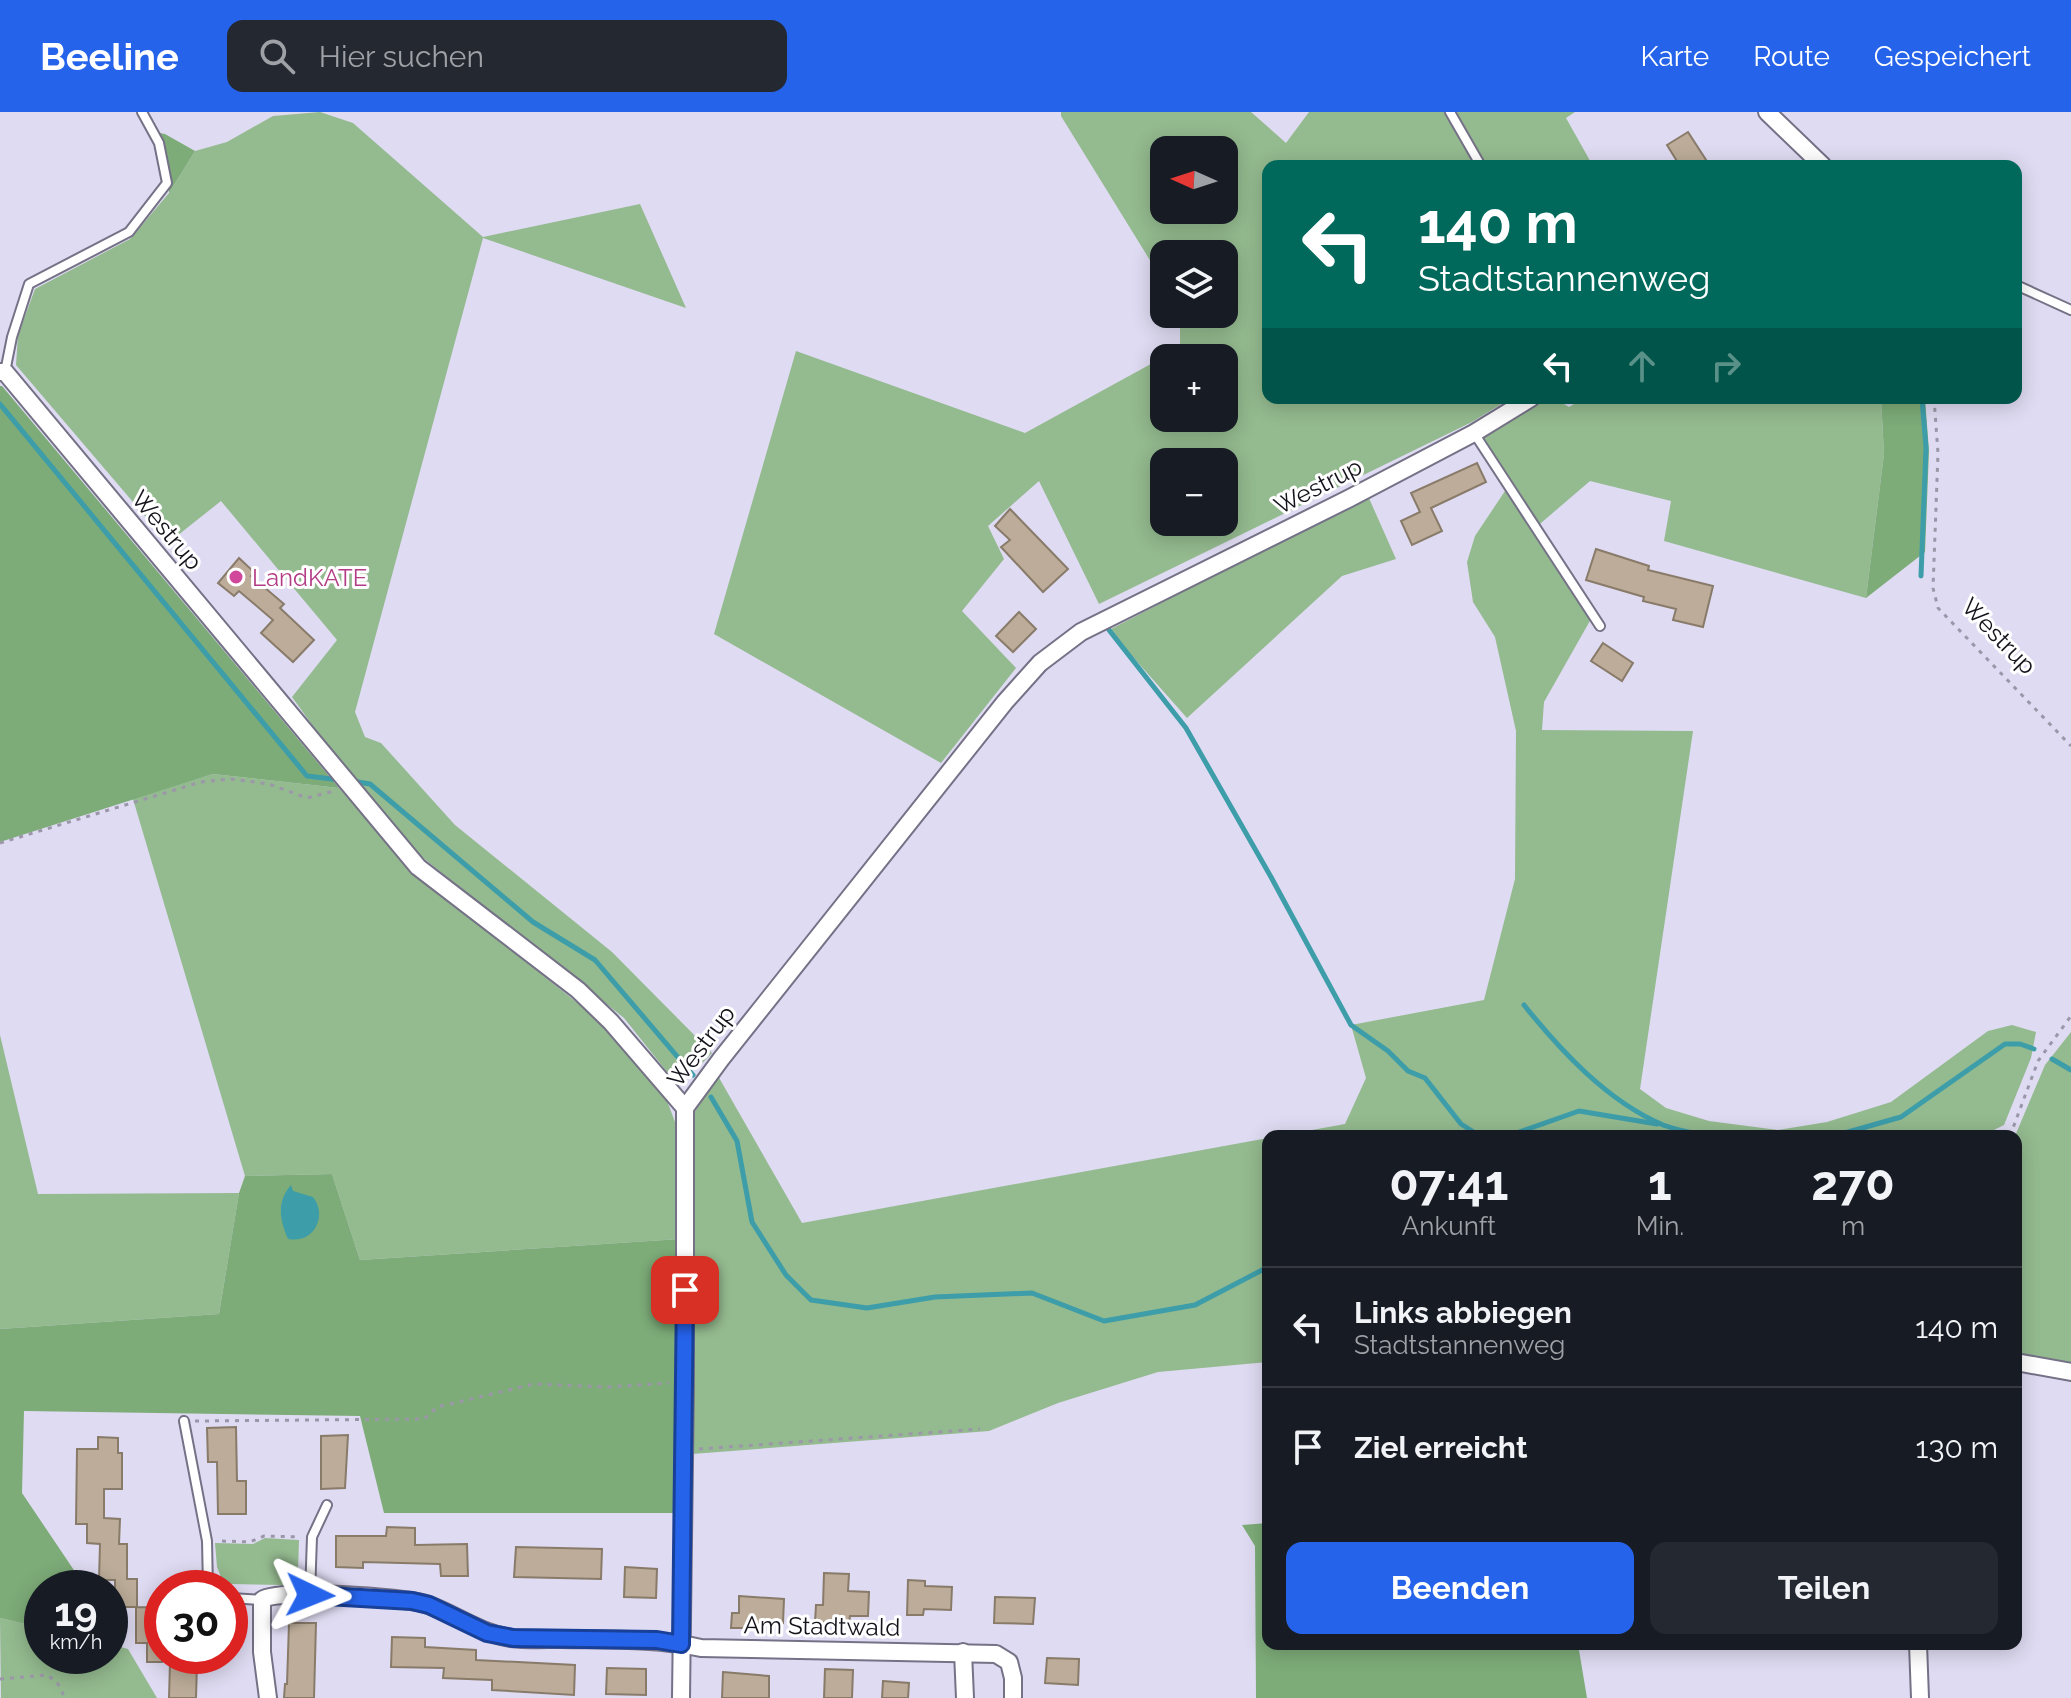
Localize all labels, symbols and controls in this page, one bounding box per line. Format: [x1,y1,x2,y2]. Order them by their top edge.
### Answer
search box [227,20,787,92]
text: Beeline [40,34,179,79]
icon: search [255,34,299,78]
text: Hier suchen [319,39,484,74]
text: Karte [1640,40,1709,73]
text: Route [1753,40,1830,73]
text: Gespeichert [1874,40,2031,73]
north arrow [1150,136,1238,224]
map controls [1150,136,1238,536]
text: 140 m [1418,190,1578,256]
icon: left [1286,192,1390,296]
button: layers [1150,240,1238,328]
text: Stadtstannenweg [1418,257,1710,299]
button: + [1150,344,1238,432]
icon: left [1536,344,1580,388]
icon: ahead [1620,344,1664,388]
icon: right [1704,344,1748,388]
button: − [1150,448,1238,536]
street label: Westrup [1269,452,1367,520]
street label: Westrup [125,484,209,576]
place label: LandKATE [252,563,367,592]
marker: LandKATE [227,568,245,586]
street label: Westrup [1956,592,2042,680]
street label: Westrup [661,999,741,1093]
text: 07:41 [1389,1155,1509,1211]
text: 1 [1648,1155,1672,1211]
text: 270 [1811,1155,1895,1211]
text: Ankunft [1402,1211,1496,1241]
text: Min. [1636,1211,1684,1241]
text: m [1841,1211,1865,1241]
pin [651,1256,719,1324]
icon: arrive [663,1268,707,1312]
text: Links abbiegen [1354,1295,1572,1330]
icon: left [1286,1305,1330,1349]
text: 140 m [1915,1310,1998,1345]
text: Stadtstannenweg [1354,1330,1565,1360]
icon: arrive [1286,1425,1330,1469]
text: Ziel erreicht [1354,1430,1527,1465]
text: 130 m [1916,1430,1998,1465]
button: Beenden [1286,1542,1634,1634]
button: Teilen [1650,1542,1998,1634]
position arrow [268,1553,352,1637]
speed limit sign: 30 [144,1570,248,1674]
text: 19 [54,1588,98,1635]
street label: Am Stadtwald [743,1610,901,1642]
text: km/h [50,1630,102,1654]

